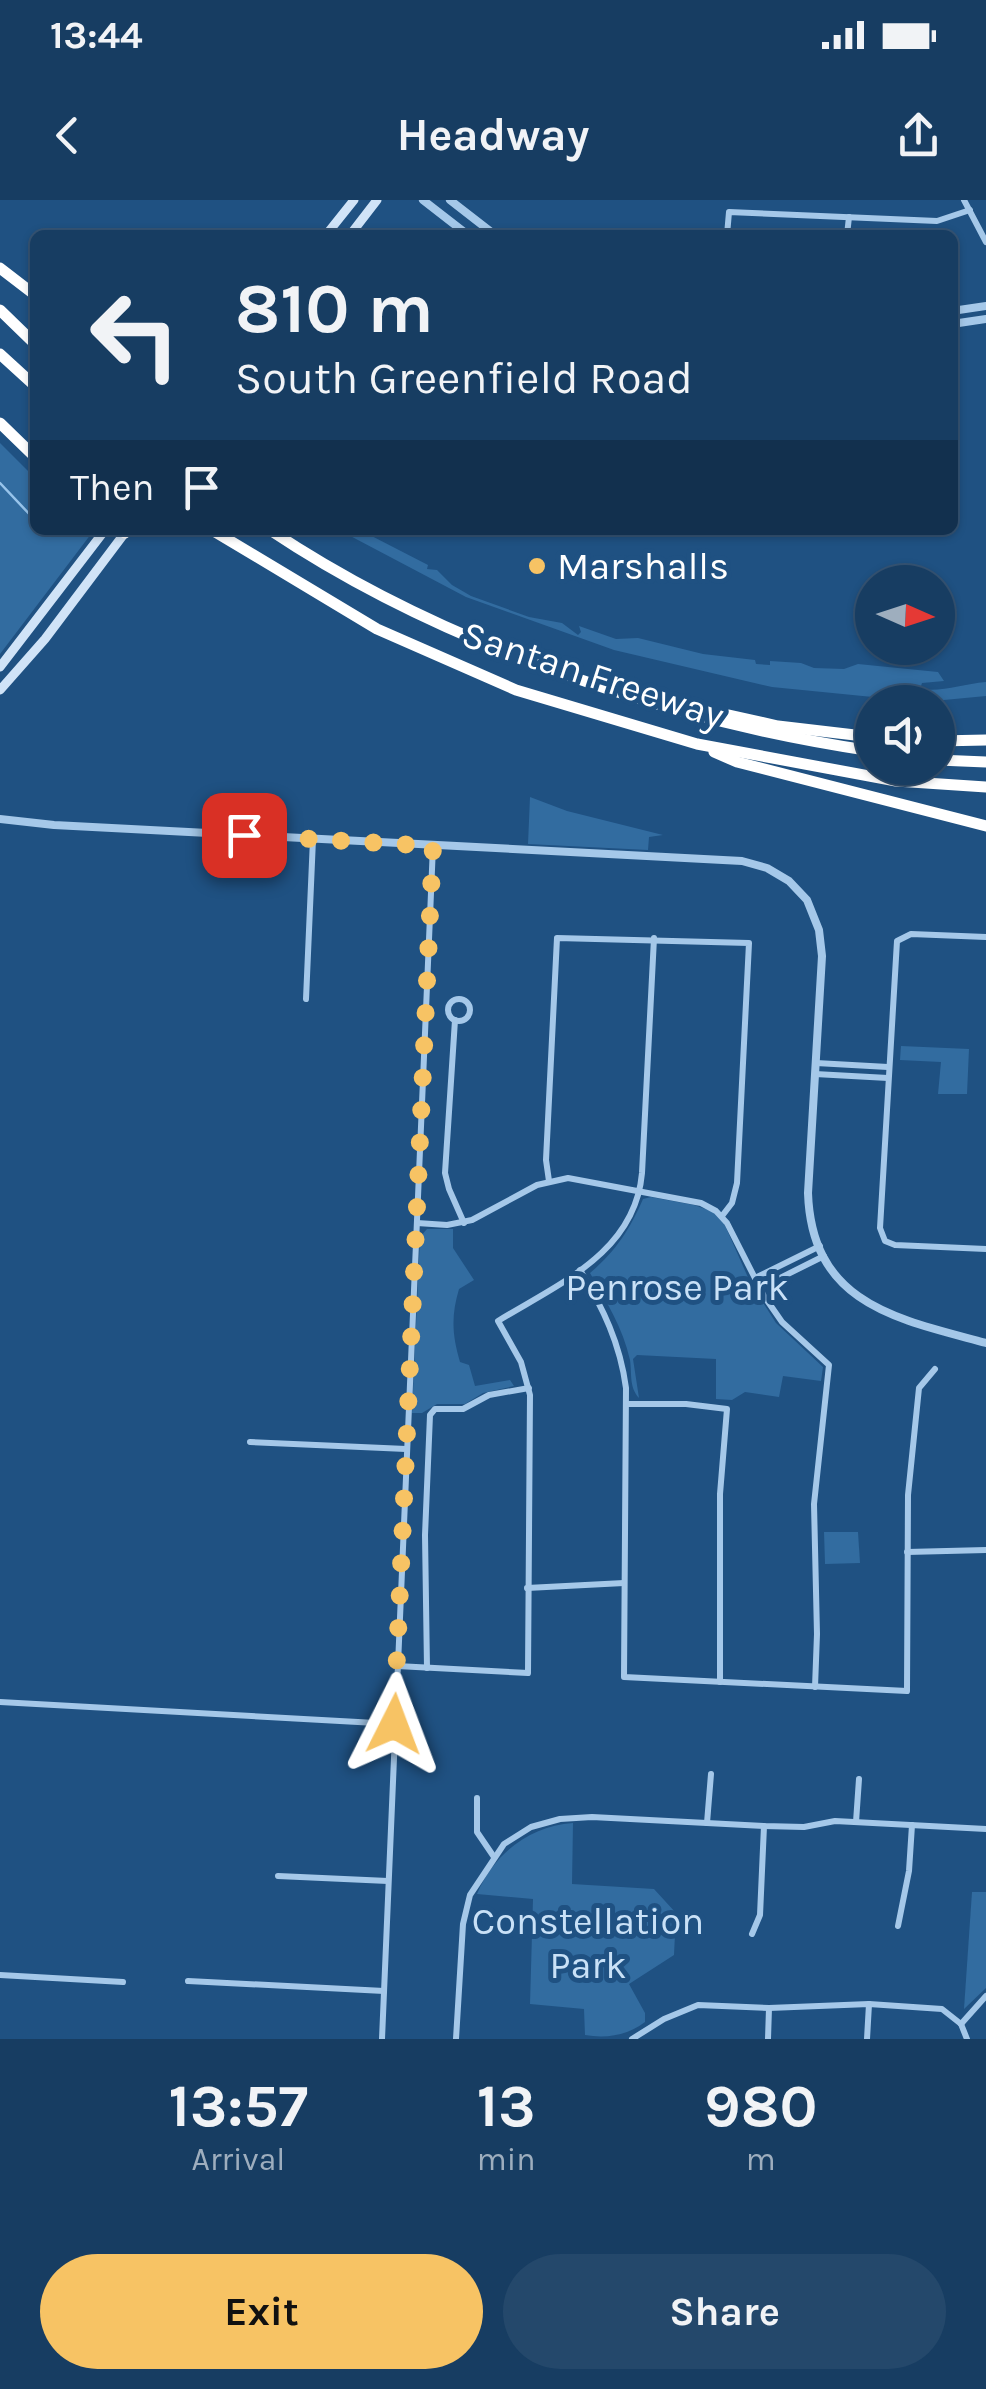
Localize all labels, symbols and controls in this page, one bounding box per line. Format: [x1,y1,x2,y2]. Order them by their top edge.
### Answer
text: 13:44 [50,13,143,58]
icon: back [40,108,95,163]
icon: share [891,108,946,163]
text: Headway [397,109,589,161]
text: 810 m [235,268,434,350]
icon: left [70,270,200,400]
text: South Greenfield Road [235,352,693,404]
icon: arrive [174,460,229,515]
text: Then [70,465,154,510]
place label: Marshalls [557,544,729,589]
marker: Marshalls [526,555,548,577]
north arrow [855,565,955,665]
map controls [855,565,955,785]
street label: Santan Freeway [456,611,730,739]
button: sound [855,685,955,785]
pin [202,793,287,878]
icon: arrive [217,808,272,863]
park label: Penrose Park [565,1265,789,1310]
position arrow [342,1672,446,1776]
park label: Constellation Park [472,1899,704,1988]
text: 13:57 [169,2071,308,2141]
text: 13 [477,2071,536,2141]
text: 980 [704,2071,817,2141]
text: Arrival [192,2141,285,2178]
text: min [477,2141,536,2178]
text: m [746,2141,776,2178]
button: Exit [40,2254,483,2369]
button: Share [503,2254,946,2369]

